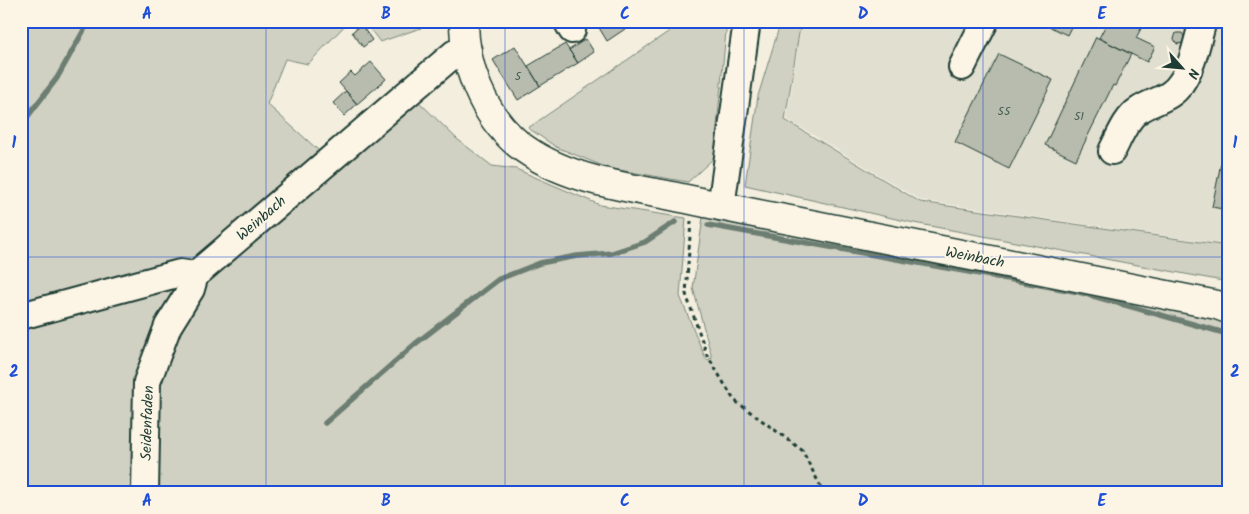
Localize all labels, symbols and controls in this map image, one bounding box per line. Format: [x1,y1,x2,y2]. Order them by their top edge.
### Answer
text: A [142,2,152,27]
text: B [381,2,391,27]
text: C [620,2,630,27]
text: D [858,2,869,27]
text: E [1098,2,1108,27]
north arrow [1156,42,1206,92]
text: N [1181,65,1205,83]
house number: 5 [515,67,523,86]
house number: 55 [998,102,1012,121]
house number: 51 [1074,107,1084,126]
text: 1 [12,131,17,156]
text: 1 [1233,131,1238,156]
street label: Weinbach [231,190,292,247]
street label: Weinbach [943,241,1006,275]
text: 2 [9,360,19,385]
text: 2 [1230,360,1240,385]
street label: Seidenfaden [135,385,161,461]
text: A [142,489,152,514]
text: B [381,489,391,514]
text: C [620,489,630,514]
text: D [858,489,869,514]
text: E [1098,489,1108,514]

